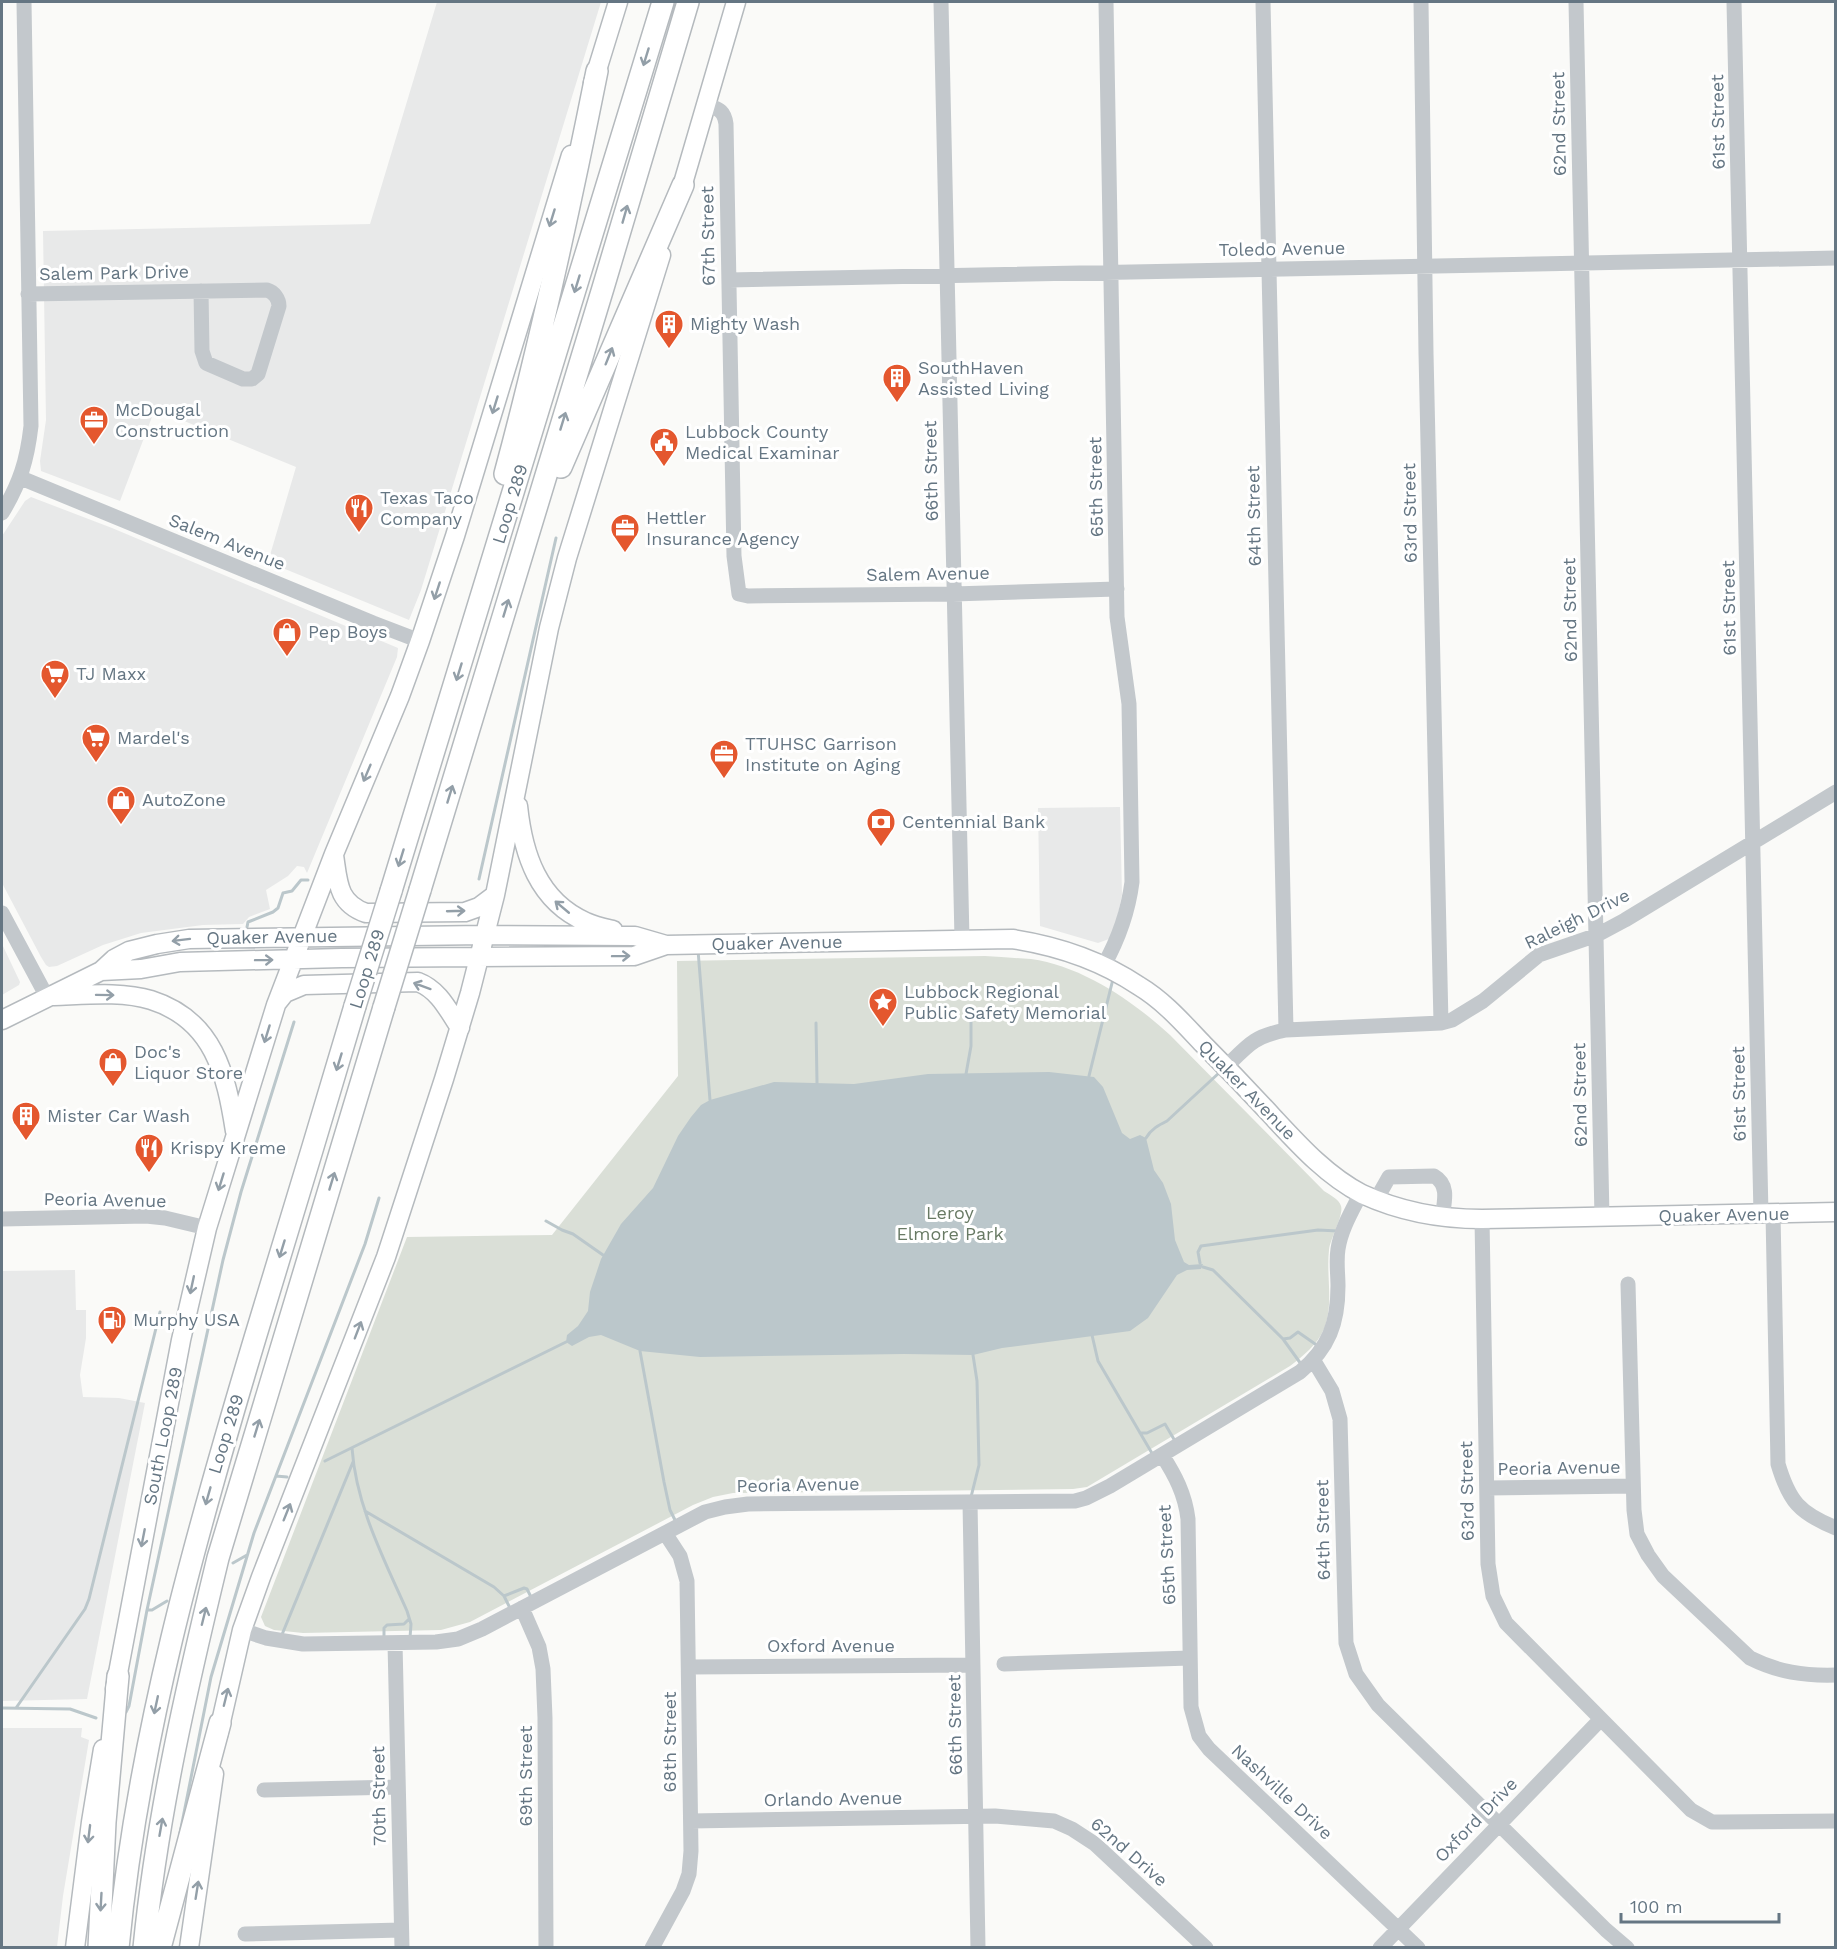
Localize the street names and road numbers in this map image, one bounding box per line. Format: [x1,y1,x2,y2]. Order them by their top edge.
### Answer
street label: 62nd Street [1547,71,1570,176]
street label: 61st Street [1706,74,1729,170]
street label: 67th Street [696,185,719,286]
street label: Toledo Avenue [1218,237,1346,260]
street label: Salem Park Drive [39,261,189,284]
street label: 66th Street [919,420,942,522]
street label: 65th Street [1084,436,1107,537]
street label: Loop 289 [487,461,532,546]
street label: 63rd Street [1398,462,1421,563]
street label: 64th Street [1242,465,1265,567]
street label: Salem Avenue [166,509,288,574]
street label: 62nd Street [1558,557,1581,662]
street label: 61st Street [1717,560,1740,656]
street label: Salem Avenue [866,562,990,585]
street label: Raleigh Drive [1521,884,1633,953]
street label: Quaker Avenue [206,925,338,948]
street label: Loop 289 [344,926,389,1011]
street label: Quaker Avenue [711,931,843,954]
street label: Quaker Avenue [1194,1035,1300,1144]
street label: 62nd Street [1568,1042,1591,1147]
street label: 61st Street [1727,1046,1750,1142]
street label: Peoria Avenue [43,1188,167,1211]
street label: Quaker Avenue [1658,1203,1790,1226]
street label: South Loop 289 [139,1365,186,1507]
street label: Loop 289 [203,1391,248,1476]
street label: 63rd Street [1455,1440,1478,1541]
street label: Peoria Avenue [1497,1456,1621,1479]
street label: Peoria Avenue [736,1473,860,1496]
street label: 64th Street [1311,1479,1334,1581]
street label: 65th Street [1153,1504,1180,1606]
street label: Oxford Avenue [767,1635,895,1656]
street label: 66th Street [943,1674,966,1776]
street label: 68th Street [659,1691,680,1793]
street label: 69th Street [515,1725,536,1827]
street label: Nashville Drive [1228,1740,1337,1844]
street label: 70th Street [367,1745,390,1846]
street label: Oxford Drive [1430,1773,1521,1866]
street label: Orlando Avenue [763,1787,903,1810]
street label: 62nd Drive [1087,1813,1172,1891]

